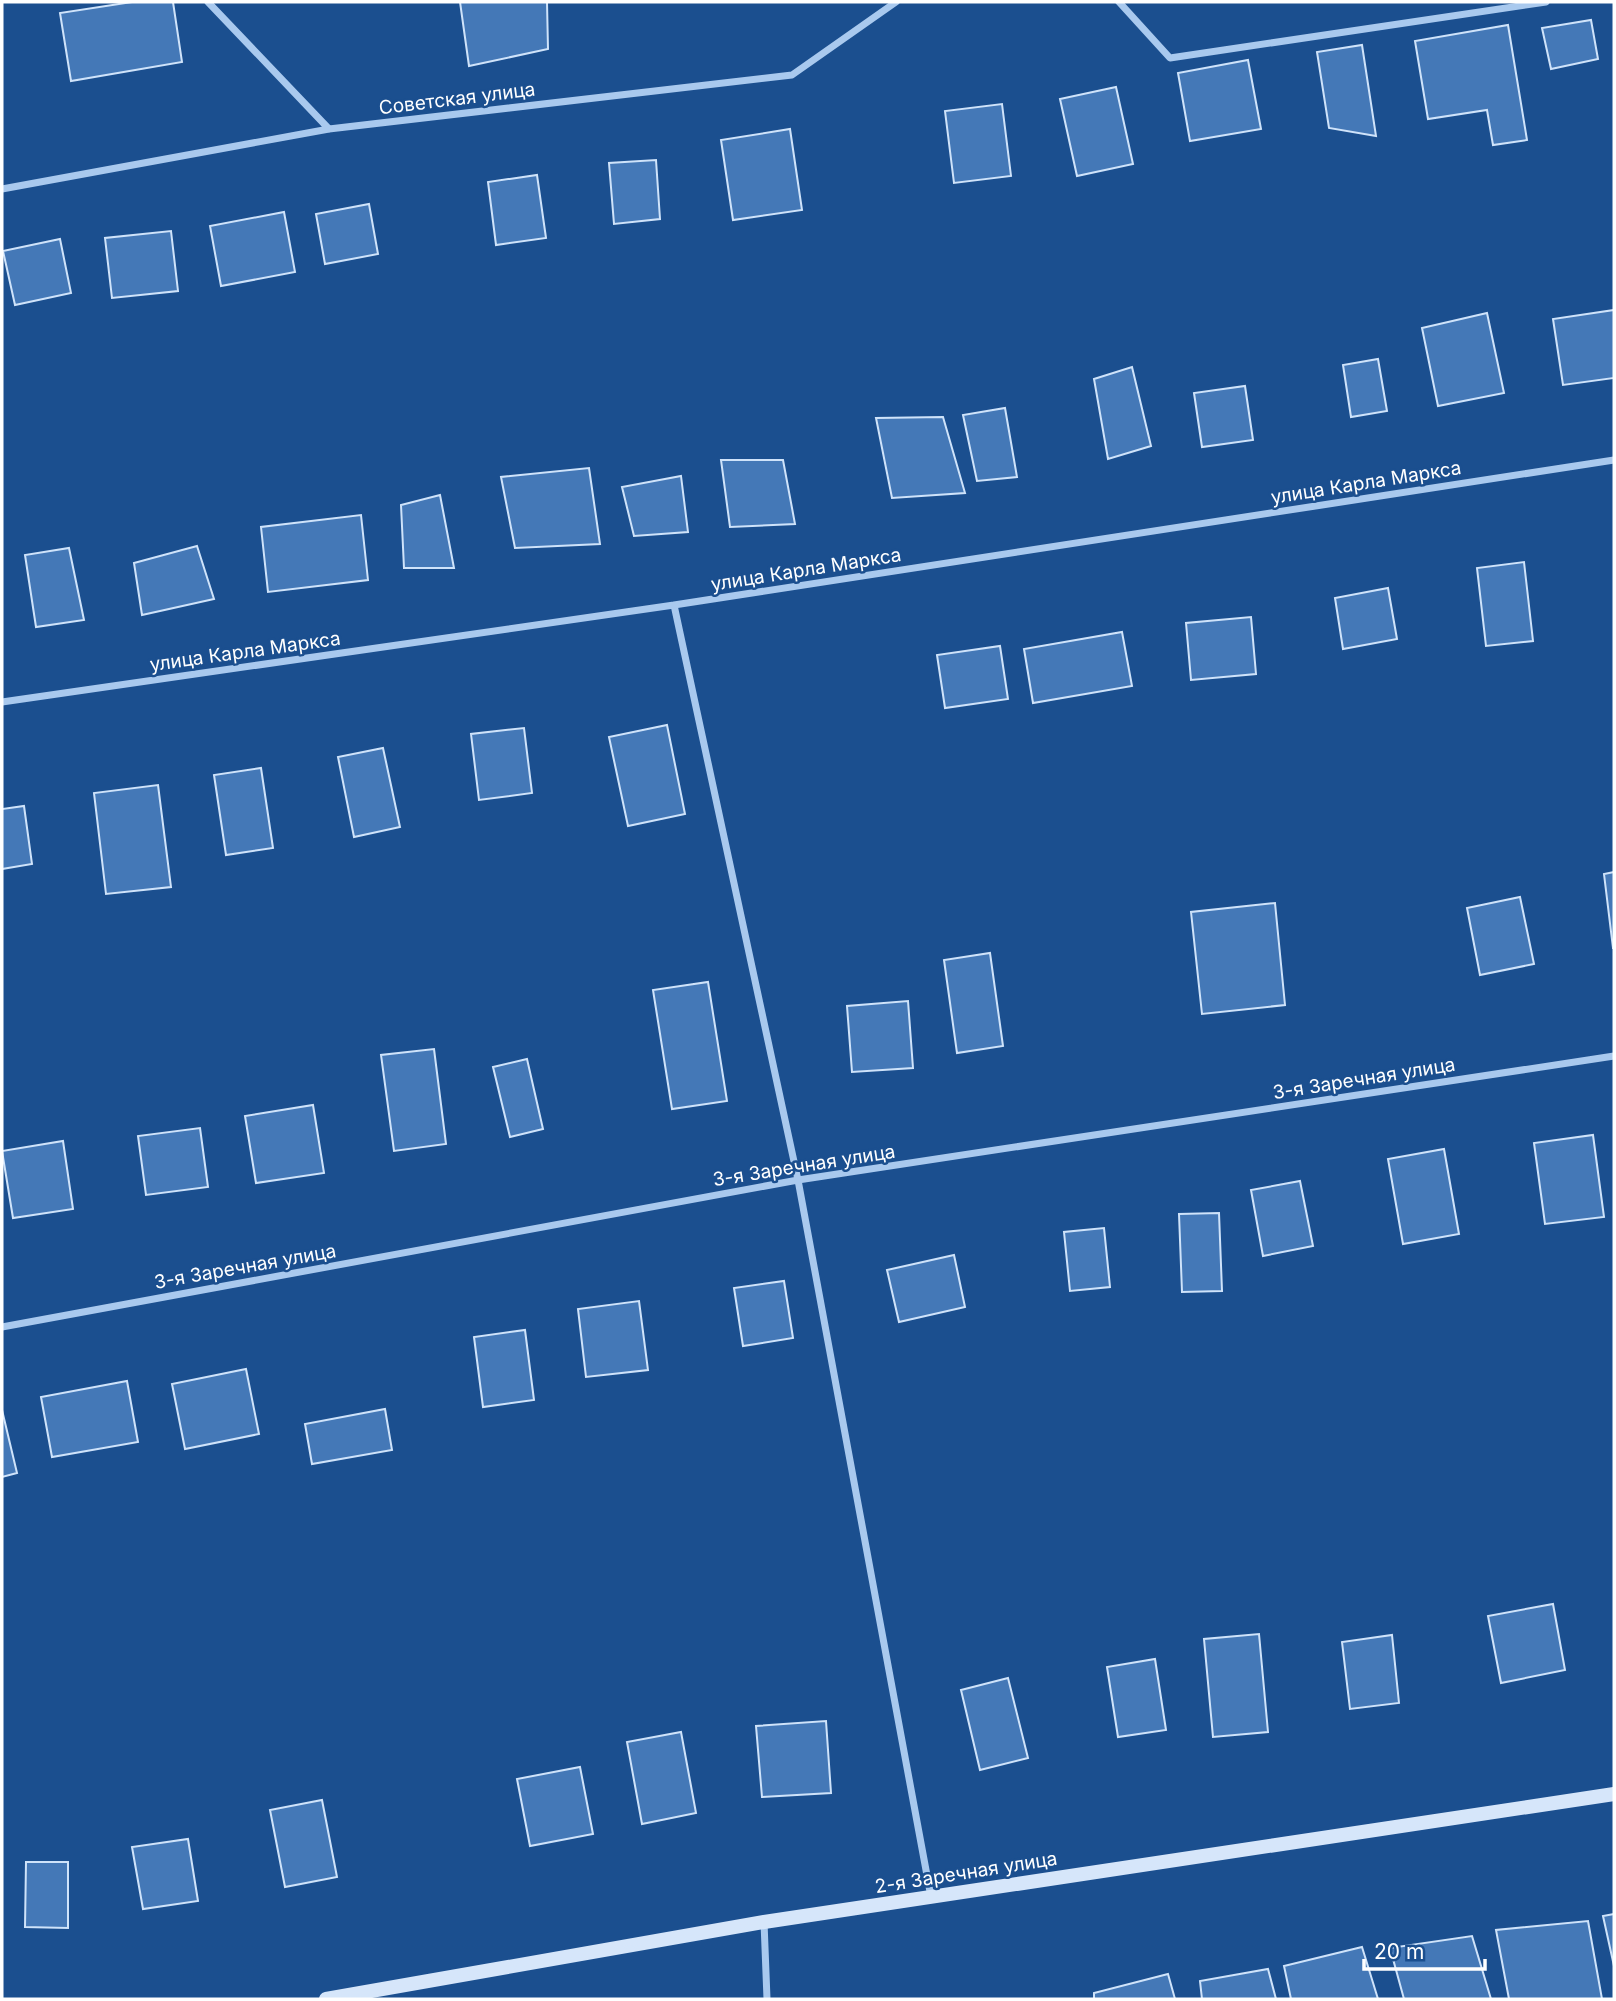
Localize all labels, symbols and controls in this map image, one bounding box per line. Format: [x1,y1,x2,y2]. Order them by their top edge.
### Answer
street label: Советская улица [378,77,537,119]
street label: улица Карла Маркса [1269,456,1463,509]
street label: улица Карла Маркса [709,543,903,596]
street label: улица Карла Маркса [148,627,342,676]
street label: 3-я Заречная улица [1271,1053,1457,1104]
street label: 3-я Заречная улица [711,1140,897,1191]
street label: 3-я Заречная улица [152,1239,338,1294]
street label: 2-я Заречная улица [873,1847,1059,1898]
scale bar [1364,1927,1485,1971]
text: 20 m [1374,1939,1424,1964]

